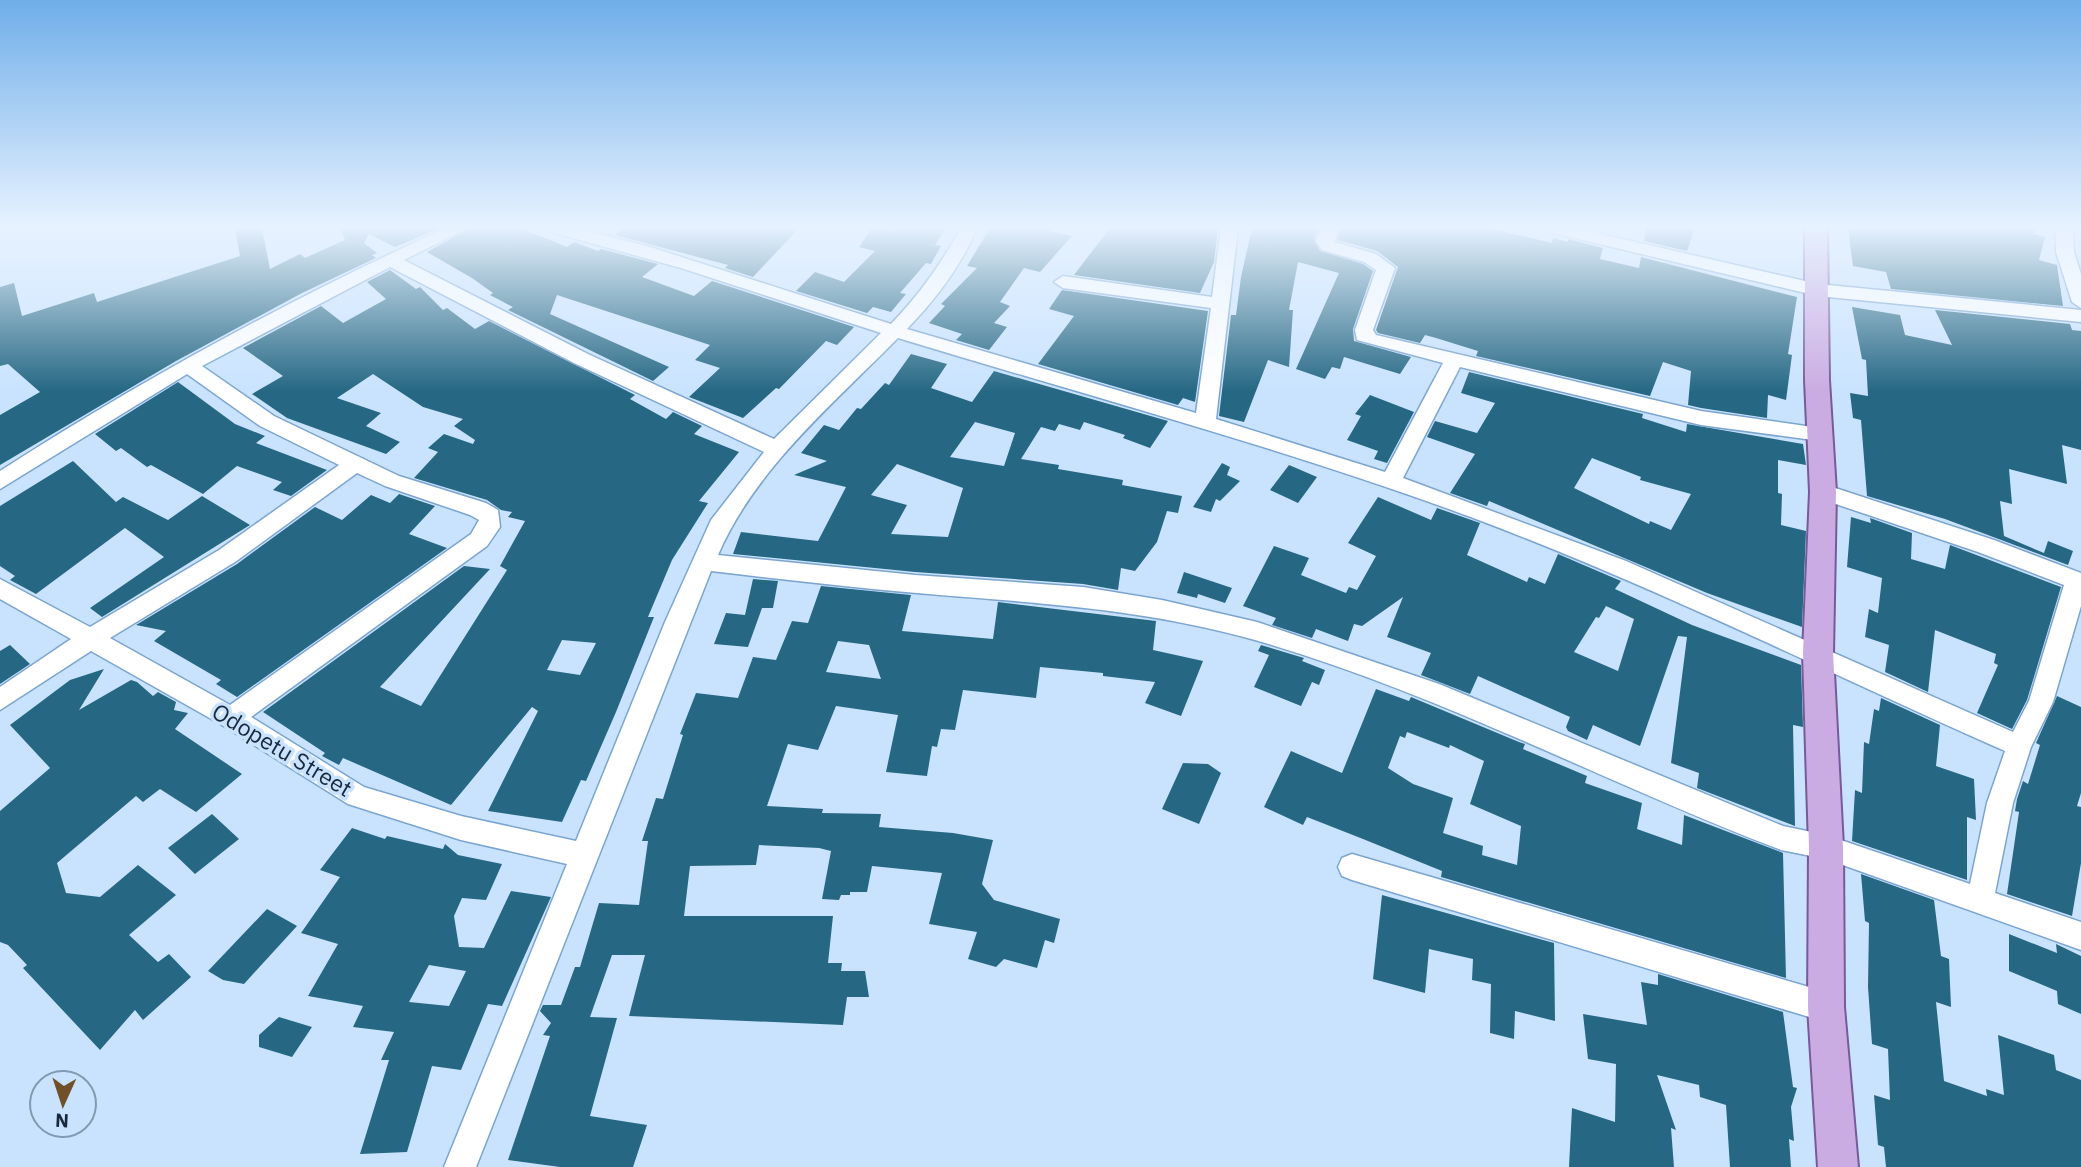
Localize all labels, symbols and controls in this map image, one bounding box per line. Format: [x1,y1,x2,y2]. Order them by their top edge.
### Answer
street label: Odopetu Street [207,696,358,803]
north arrow [28,1069,98,1139]
text: N [55,1109,70,1133]

